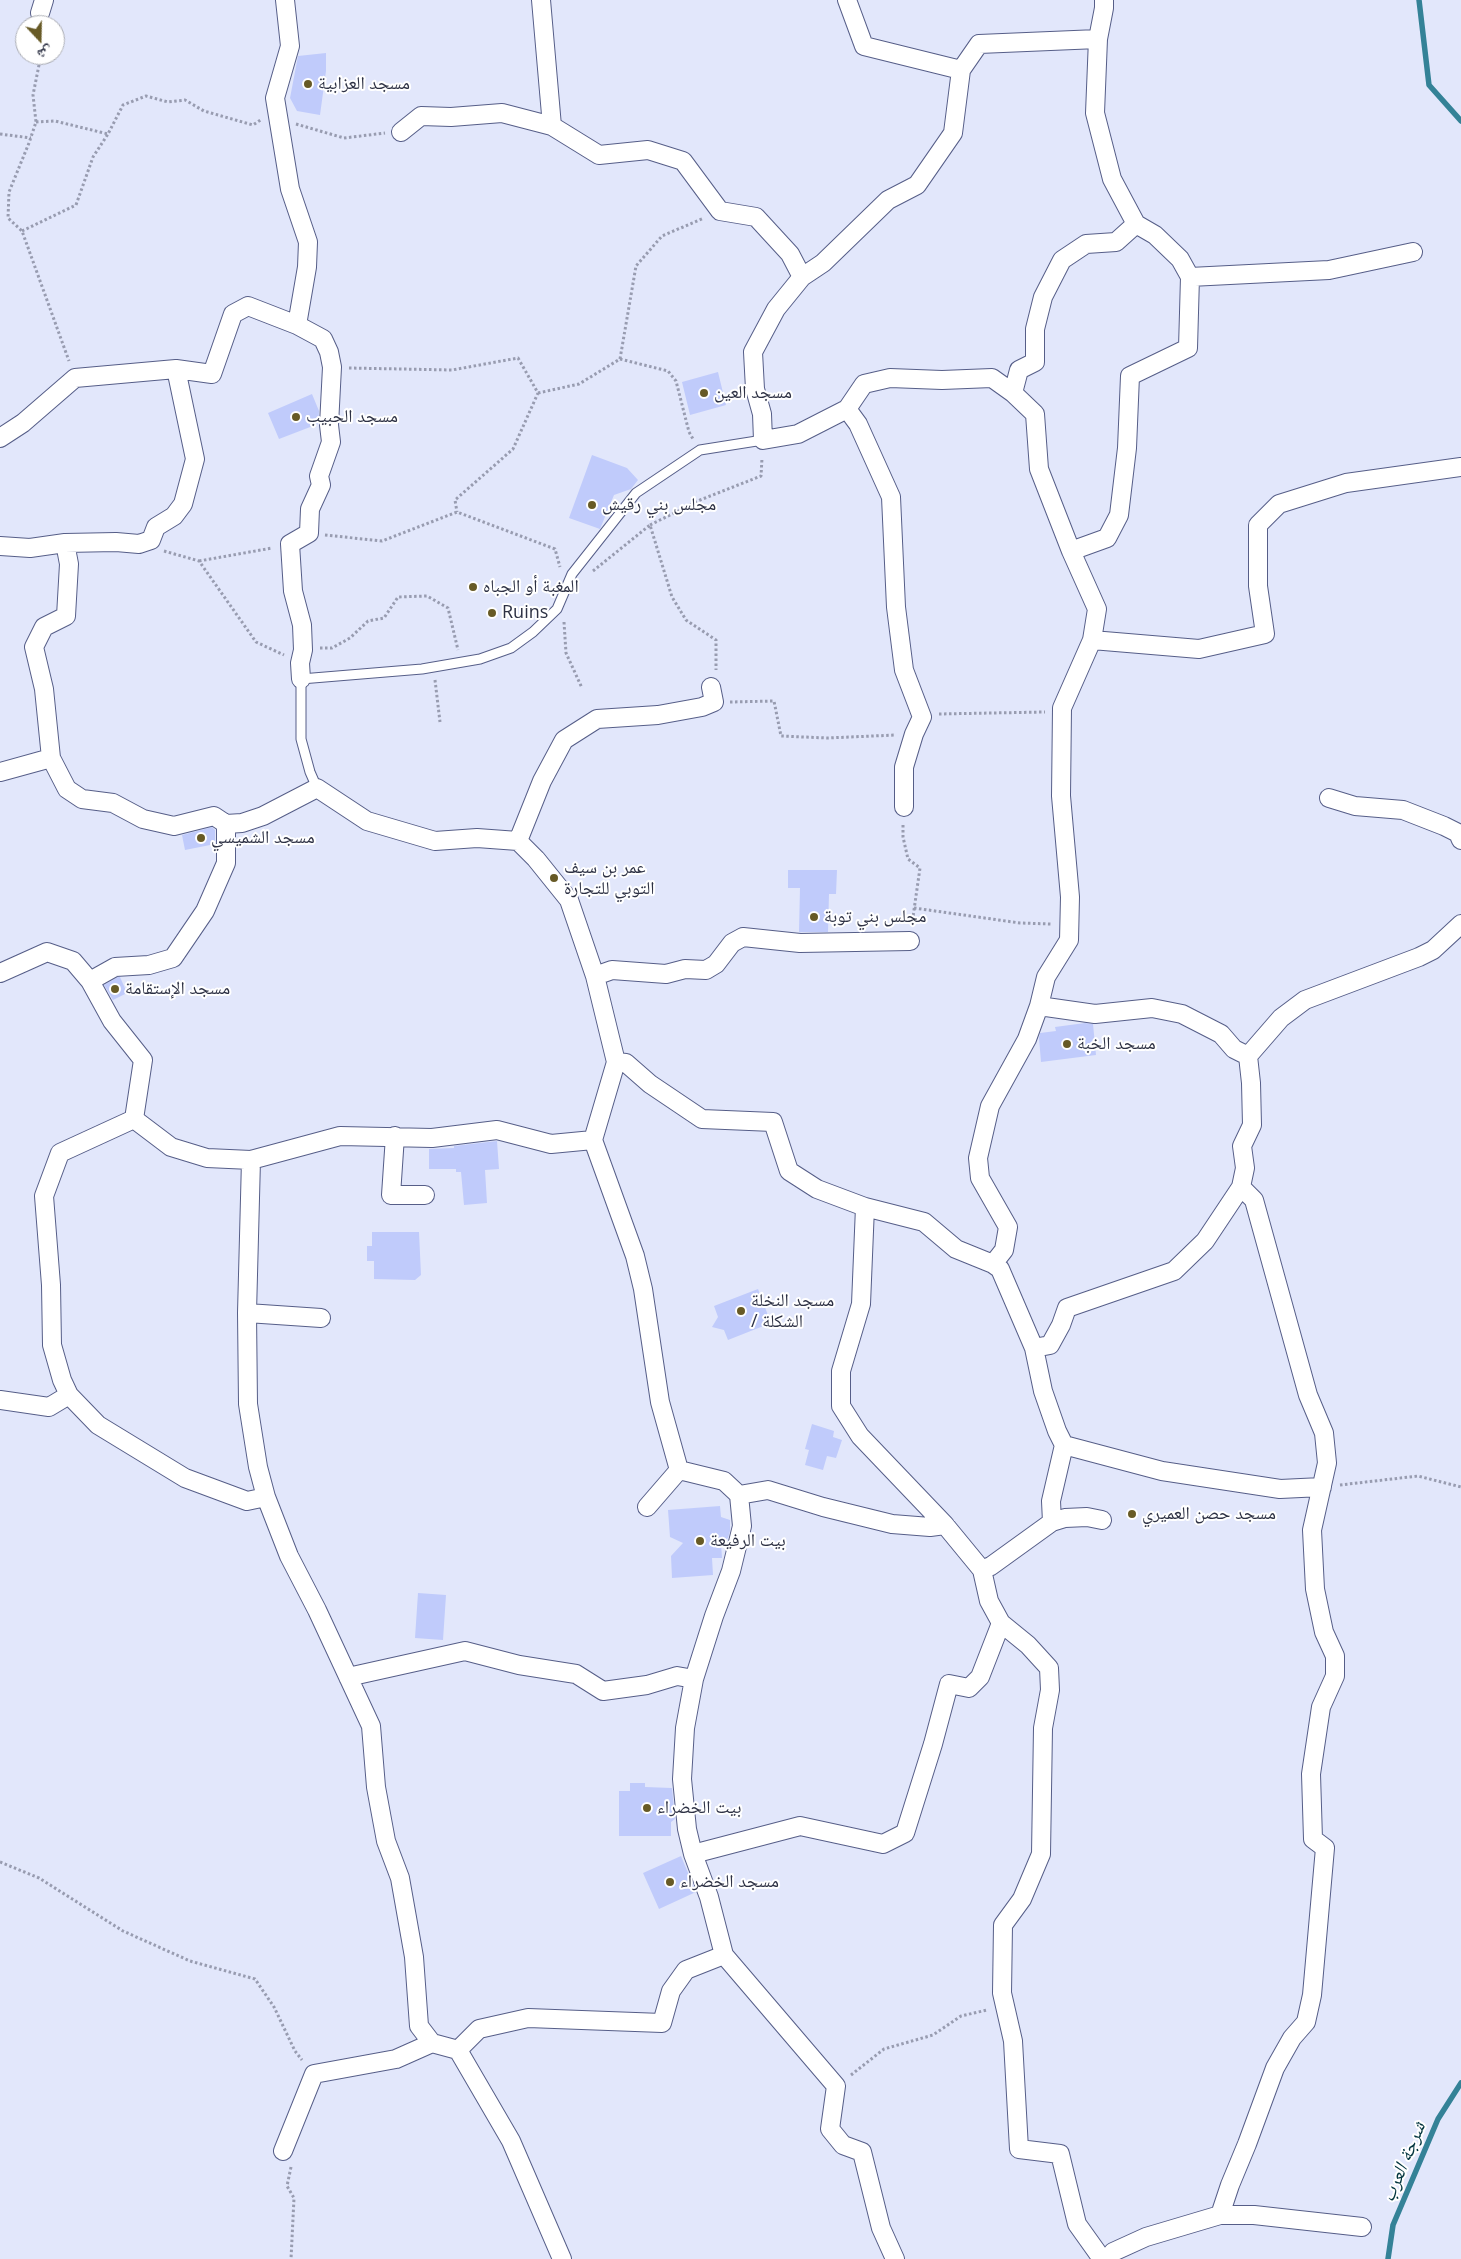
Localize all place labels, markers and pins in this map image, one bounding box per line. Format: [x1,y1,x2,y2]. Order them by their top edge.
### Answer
place label: مسجد العزابية [318,73,410,95]
marker: مسجد العزابية [302,78,314,90]
place label: مسجد العين [714,382,792,404]
marker: مسجد العين [698,387,710,399]
place label: مسجد الحبيب [306,406,398,428]
marker: مسجد الحبيب [290,411,302,423]
place label: مجلس بني رقيش [602,494,716,516]
marker: مجلس بني رقيش [586,499,598,511]
place label: المغبة أو الجباه [483,576,579,598]
marker: المغبة أو الجباه [467,581,479,593]
place label: Ruins [502,602,548,624]
marker: Ruins [486,607,498,619]
place label: مسجد الشميسي [211,827,315,849]
marker: مسجد الشميسي [195,832,207,844]
place label: عمر بن سيف التوبي للتجارة [564,857,655,900]
marker: عمر بن سيف التوبي للتجارة [548,872,560,884]
place label: مجلس بني توبة [824,906,927,928]
marker: مجلس بني توبة [808,911,820,923]
place label: مسجد الإستقامة [125,978,230,1000]
marker: مسجد الإستقامة [109,983,121,995]
place label: مسجد الخبة [1077,1033,1156,1055]
marker: مسجد الخبة [1061,1038,1073,1050]
place label: مسجد النخلة / الشكلة [751,1290,834,1332]
marker: مسجد النخلة / الشكلة [735,1305,747,1317]
place label: مسجد حصن العميري [1142,1503,1276,1525]
marker: مسجد حصن العميري [1126,1508,1138,1520]
place label: بيت الرفيعة [710,1530,786,1552]
marker: بيت الرفيعة [694,1535,706,1547]
place label: بيت الخضراء [657,1797,741,1819]
marker: بيت الخضراء [641,1802,653,1814]
place label: مسجد الخضراء [680,1871,779,1893]
marker: مسجد الخضراء [664,1876,676,1888]

